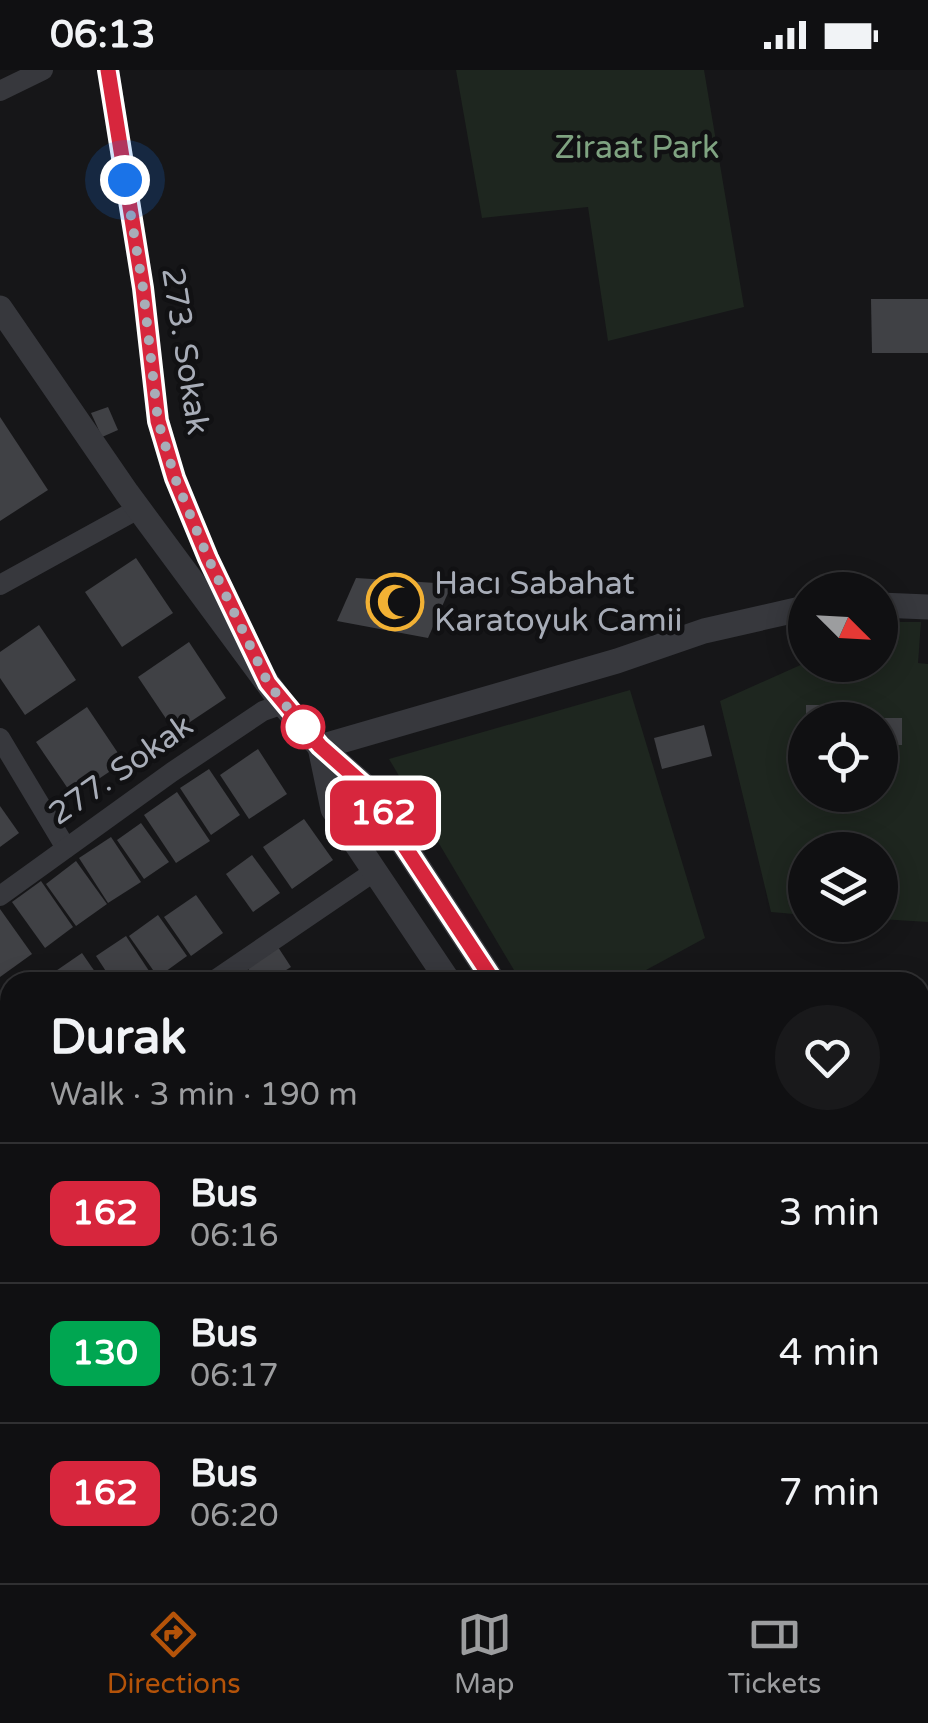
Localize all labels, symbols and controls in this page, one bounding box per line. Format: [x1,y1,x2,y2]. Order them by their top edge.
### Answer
text: 06:13 [50,12,155,58]
park label: Ziraat Park [554,129,720,167]
your location [100,155,150,205]
street label: 273. Sokak [153,265,217,437]
place label: Hacı Sabahat Karatoyuk Camii [434,565,682,640]
mosque icon: Hacı Sabahat Karatoyuk Camii [365,572,425,632]
north arrow [788,572,898,682]
map controls [788,572,898,942]
button: locate [788,702,898,812]
unlabelled marker [282,706,324,748]
street label: 277. Sokak [42,707,200,833]
line badge: 162 [326,780,440,846]
text: 162 [350,792,416,834]
button: layers [788,832,898,942]
button: heart [775,1005,880,1110]
text: Durak [50,1009,186,1067]
text: Walk · 3 min · 190 m [50,1076,358,1114]
text: Bus [190,1171,257,1217]
text: 3 min [779,1190,880,1236]
text: 162 [72,1192,138,1234]
text: 06:16 [190,1217,279,1255]
text: Bus [190,1311,257,1357]
text: 4 min [779,1330,880,1376]
text: 130 [72,1332,138,1374]
text: 06:17 [190,1357,279,1395]
text: Bus [190,1451,257,1497]
text: 7 min [779,1470,880,1516]
text: 162 [72,1472,138,1514]
text: 06:20 [190,1497,279,1535]
tab: Directions [107,1607,241,1701]
tab: Map [454,1607,514,1701]
tab: Tickets [728,1607,821,1701]

